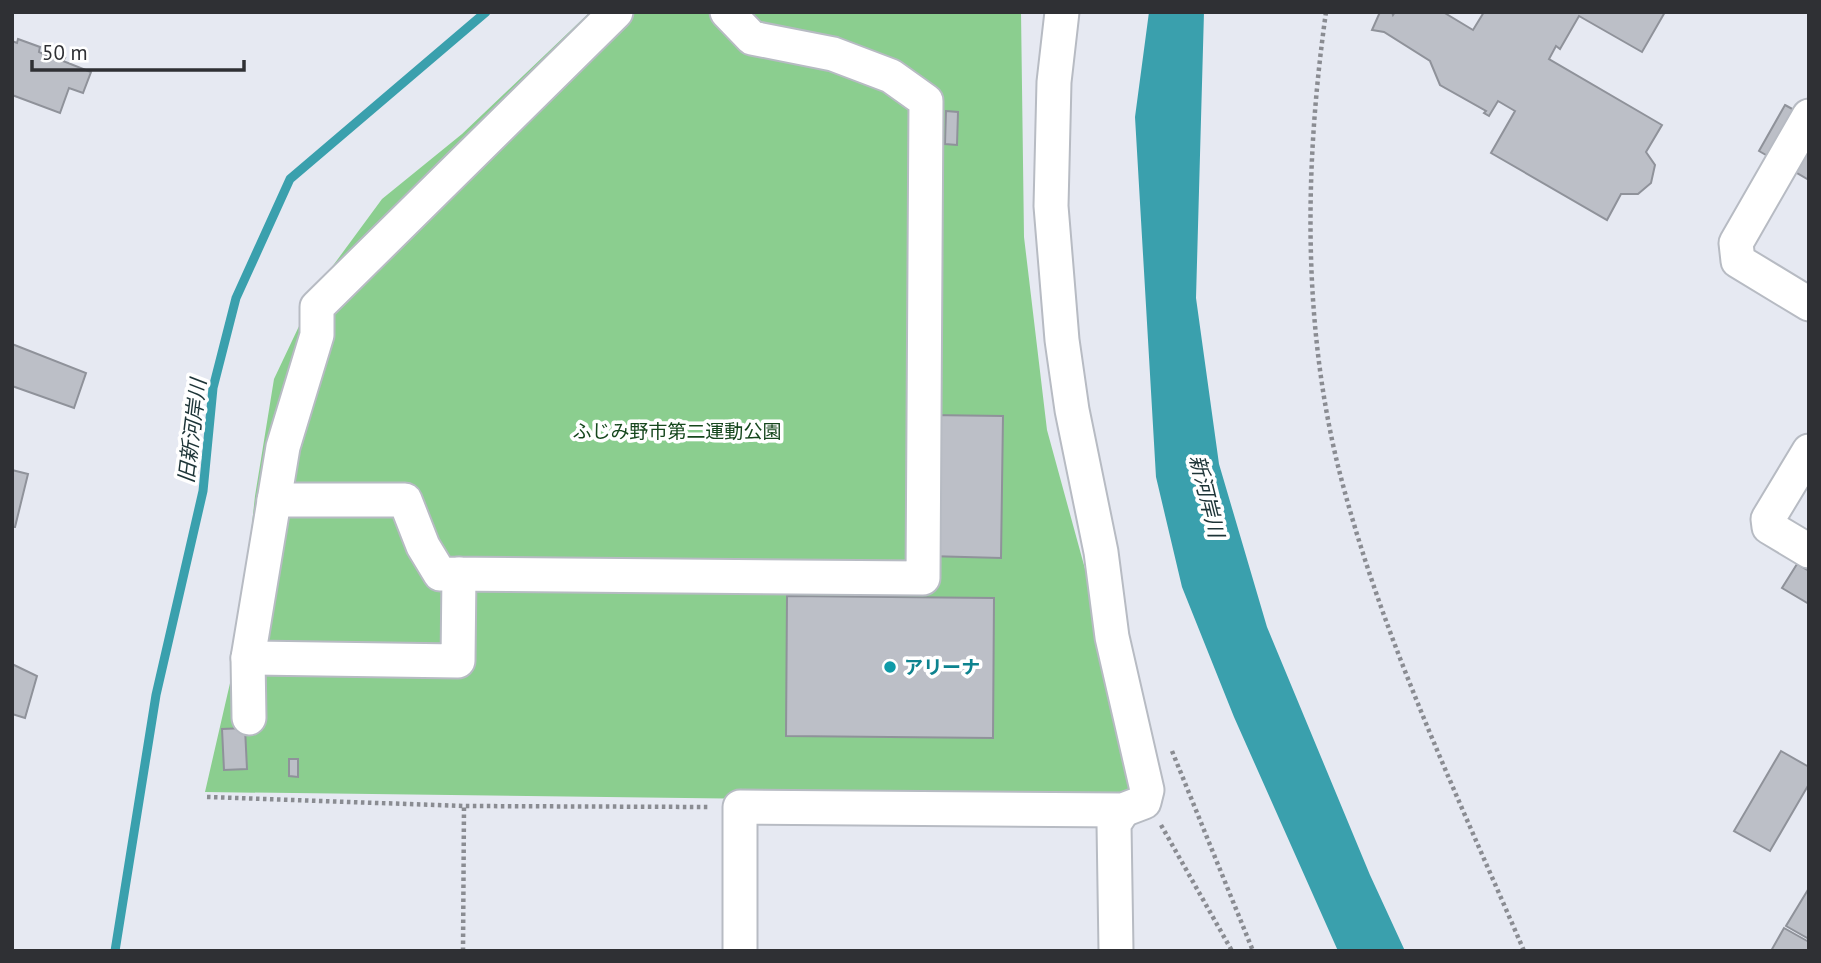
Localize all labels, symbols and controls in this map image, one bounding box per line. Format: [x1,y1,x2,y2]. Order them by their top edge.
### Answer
scale bar [32,28,243,72]
text: 50 m [42,39,88,66]
water label: 旧新河岸川 [172,375,212,485]
park label: ふじみ野市第二運動公園 [572,419,782,443]
water label: 新河岸川 [1184,452,1231,542]
place label: アリーナ [904,655,980,679]
marker: アリーナ [882,659,898,675]

